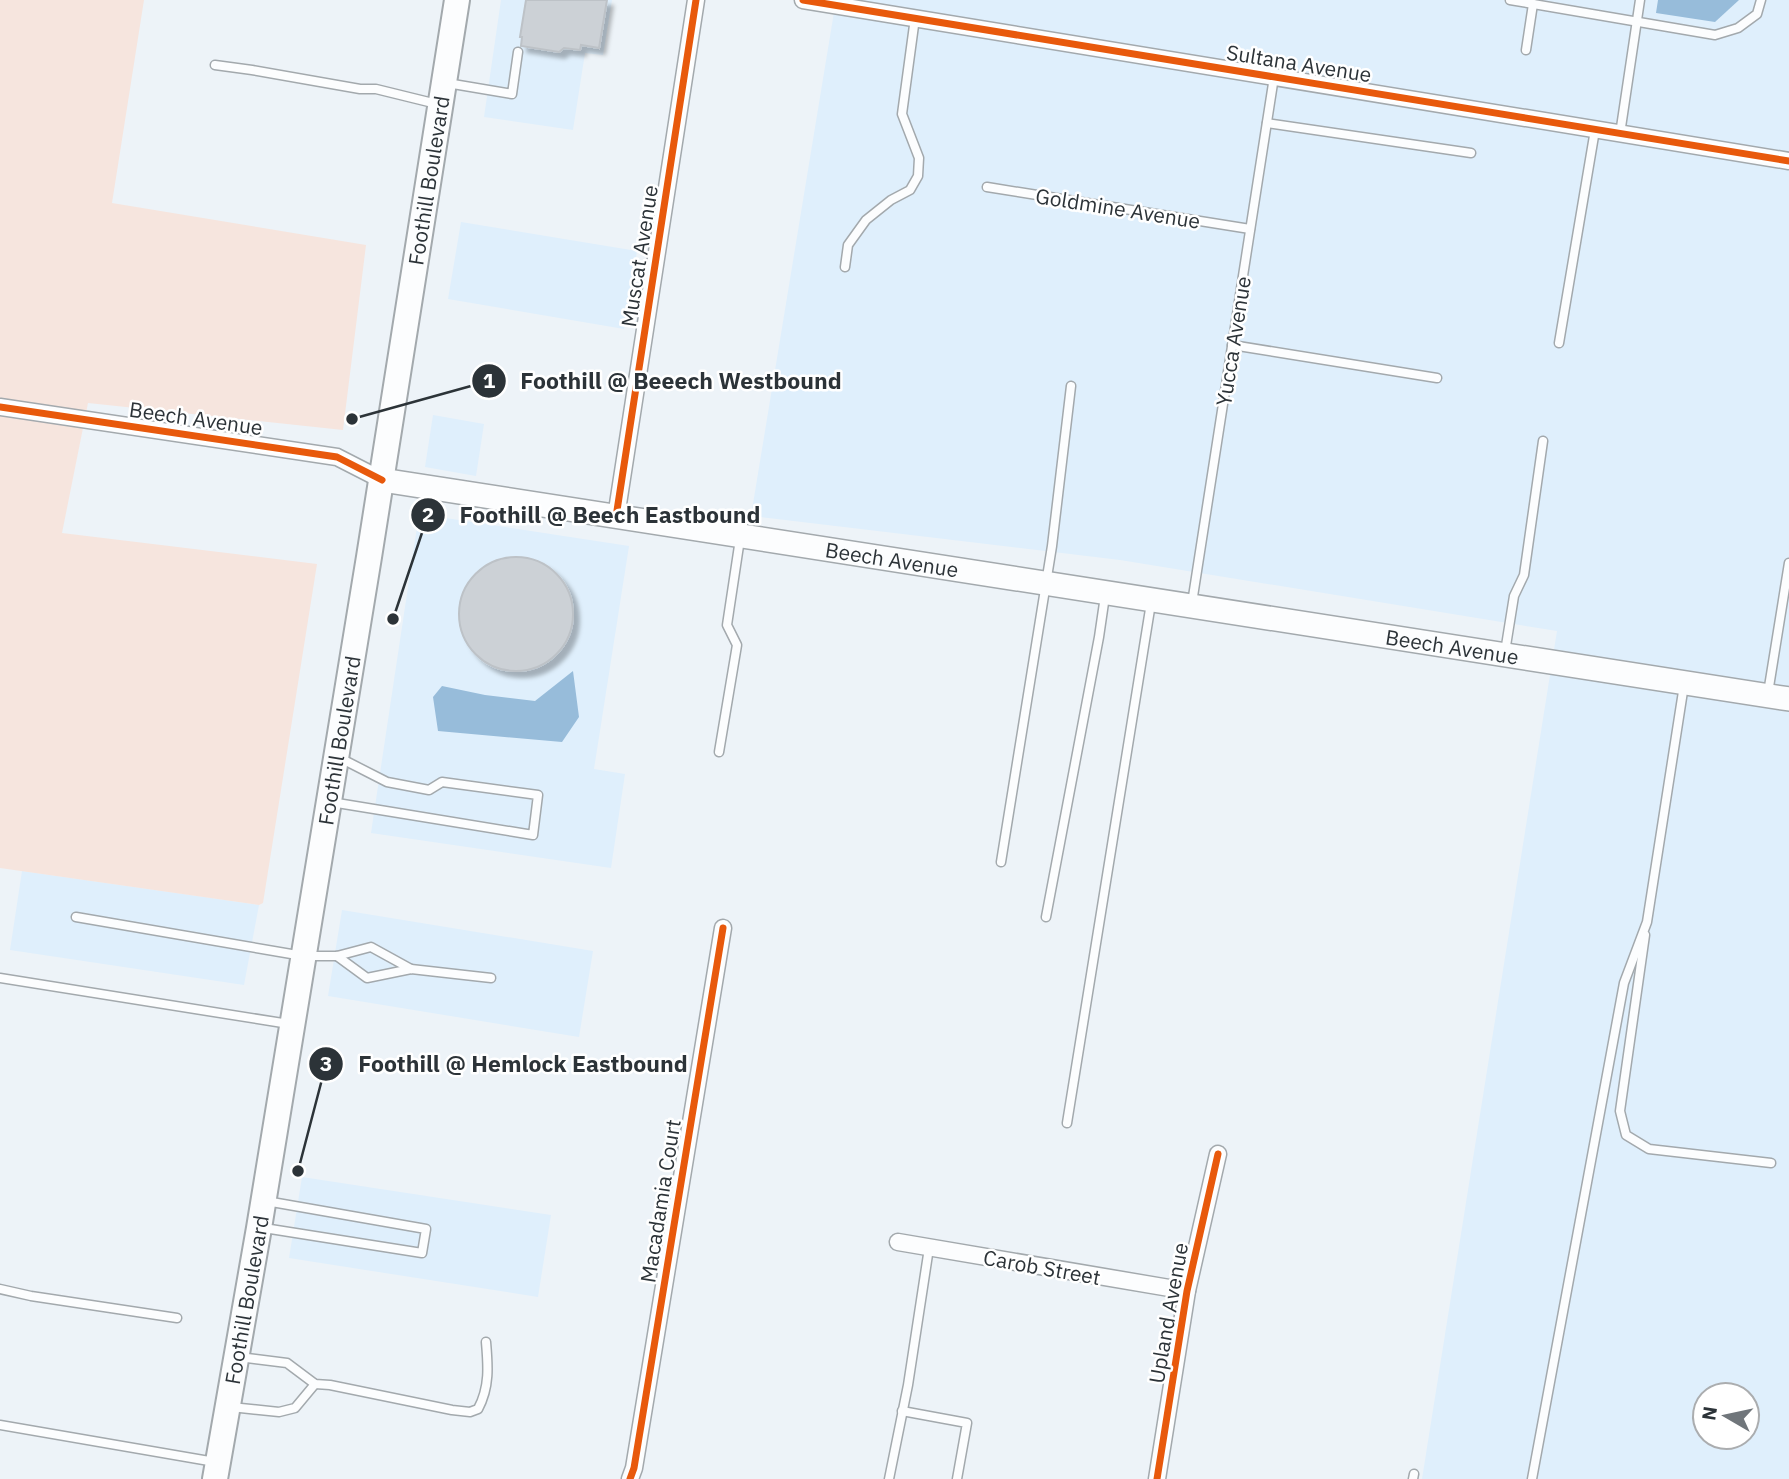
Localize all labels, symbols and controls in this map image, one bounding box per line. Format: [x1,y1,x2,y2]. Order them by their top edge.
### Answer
street label: Sultana Avenue [1224,38,1374,88]
street label: Foothill Boulevard [401,94,456,267]
street label: Goldmine Avenue [1034,181,1202,235]
street label: Muscat Avenue [614,183,664,329]
street label: Yucca Avenue [1209,274,1257,408]
callout: Foothill @ Beeech Westbound [471,359,856,403]
text: Foothill @ Beeech Westbound [520,365,842,395]
text: 1 [483,366,496,394]
street label: Beech Avenue [128,395,264,441]
callout: Foothill @ Beech Eastbound [410,493,774,537]
text: Foothill @ Beech Eastbound [460,499,760,529]
text: 2 [422,500,434,528]
street label: Beech Avenue [823,535,960,584]
street label: Beech Avenue [1384,622,1521,671]
street label: Foothill Boulevard [311,654,367,827]
callout: Foothill @ Hemlock Eastbound [309,1042,701,1086]
text: Foothill @ Hemlock Eastbound [358,1048,688,1078]
text: 3 [320,1049,332,1077]
street label: Macadamia Court [633,1117,687,1285]
street label: Foothill Boulevard [218,1213,275,1387]
street label: Upland Avenue [1142,1240,1194,1386]
street label: Carob Street [981,1243,1103,1291]
north arrow [1691,1381,1761,1451]
text: N [1696,1405,1722,1422]

